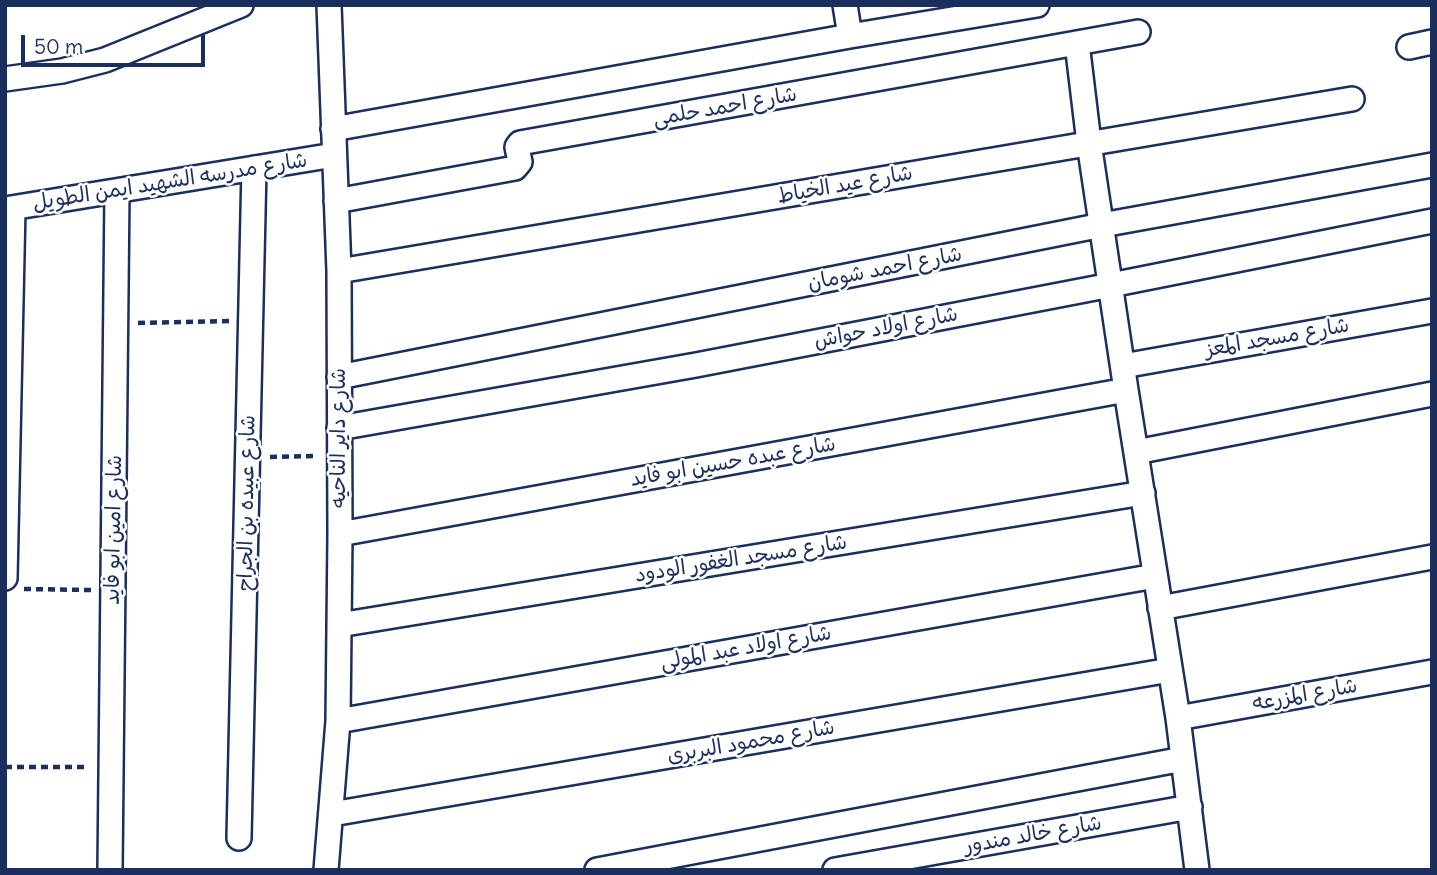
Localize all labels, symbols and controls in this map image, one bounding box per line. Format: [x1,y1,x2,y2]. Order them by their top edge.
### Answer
scale bar [24,21,208,65]
text: 50 m [34,33,83,60]
street label: شارع احمد حلمى [651,82,799,132]
street label: شارع مدرسه الشهيد ايمن الطويل [31,148,309,216]
street label: شارع عيد الخياط [775,161,915,209]
street label: شارع احمد شومان [806,242,964,296]
street label: شارع اولاد حواش [812,302,960,354]
street label: شارع مسجد المعز [1203,313,1351,363]
street label: شارع داير الناحيه [326,368,352,508]
street label: شارع عبيده بن الجراح [233,415,261,591]
street label: شارع عبده حسين ابو فايد [628,432,838,492]
street label: شارع امين ابو فايد [100,455,128,605]
street label: شارع مسجد الغفور الودود [633,530,849,588]
street label: شارع اولاد عبد المولى [659,621,833,675]
street label: شارع المزرعه [1251,673,1359,717]
street label: شارع محمود البربرى [665,715,837,769]
street label: شارع خالد مندور [962,811,1104,859]

